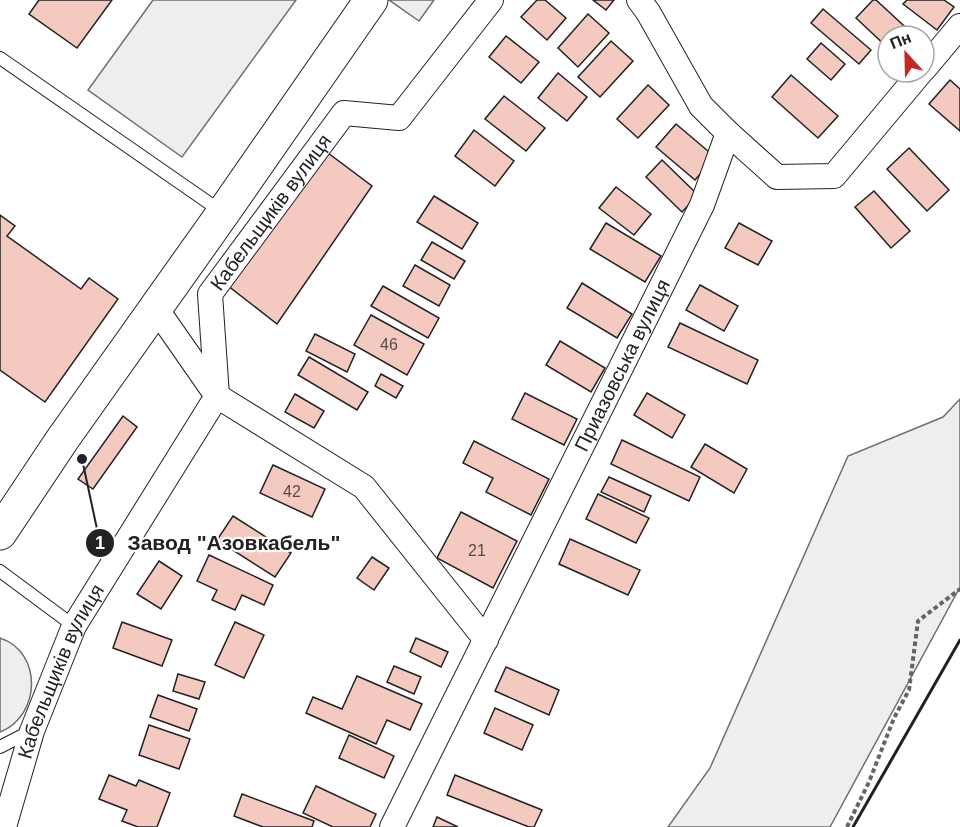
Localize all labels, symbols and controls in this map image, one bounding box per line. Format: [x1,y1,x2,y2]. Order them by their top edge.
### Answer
north arrow [876,24,936,84]
text: Пн [888,29,914,52]
street label: Кабельщиків вулиця [206,130,336,294]
street label: Приазовська вулиця [570,276,674,455]
house number: 46 [380,336,398,353]
house number: 42 [283,483,301,500]
callout: Завод "Азовкабель" [85,523,352,562]
text: Завод "Азовкабель" [127,531,341,554]
text: 1 [95,533,105,553]
house number: 21 [468,542,486,559]
street label: Кабельщиків вулиця [14,580,108,761]

